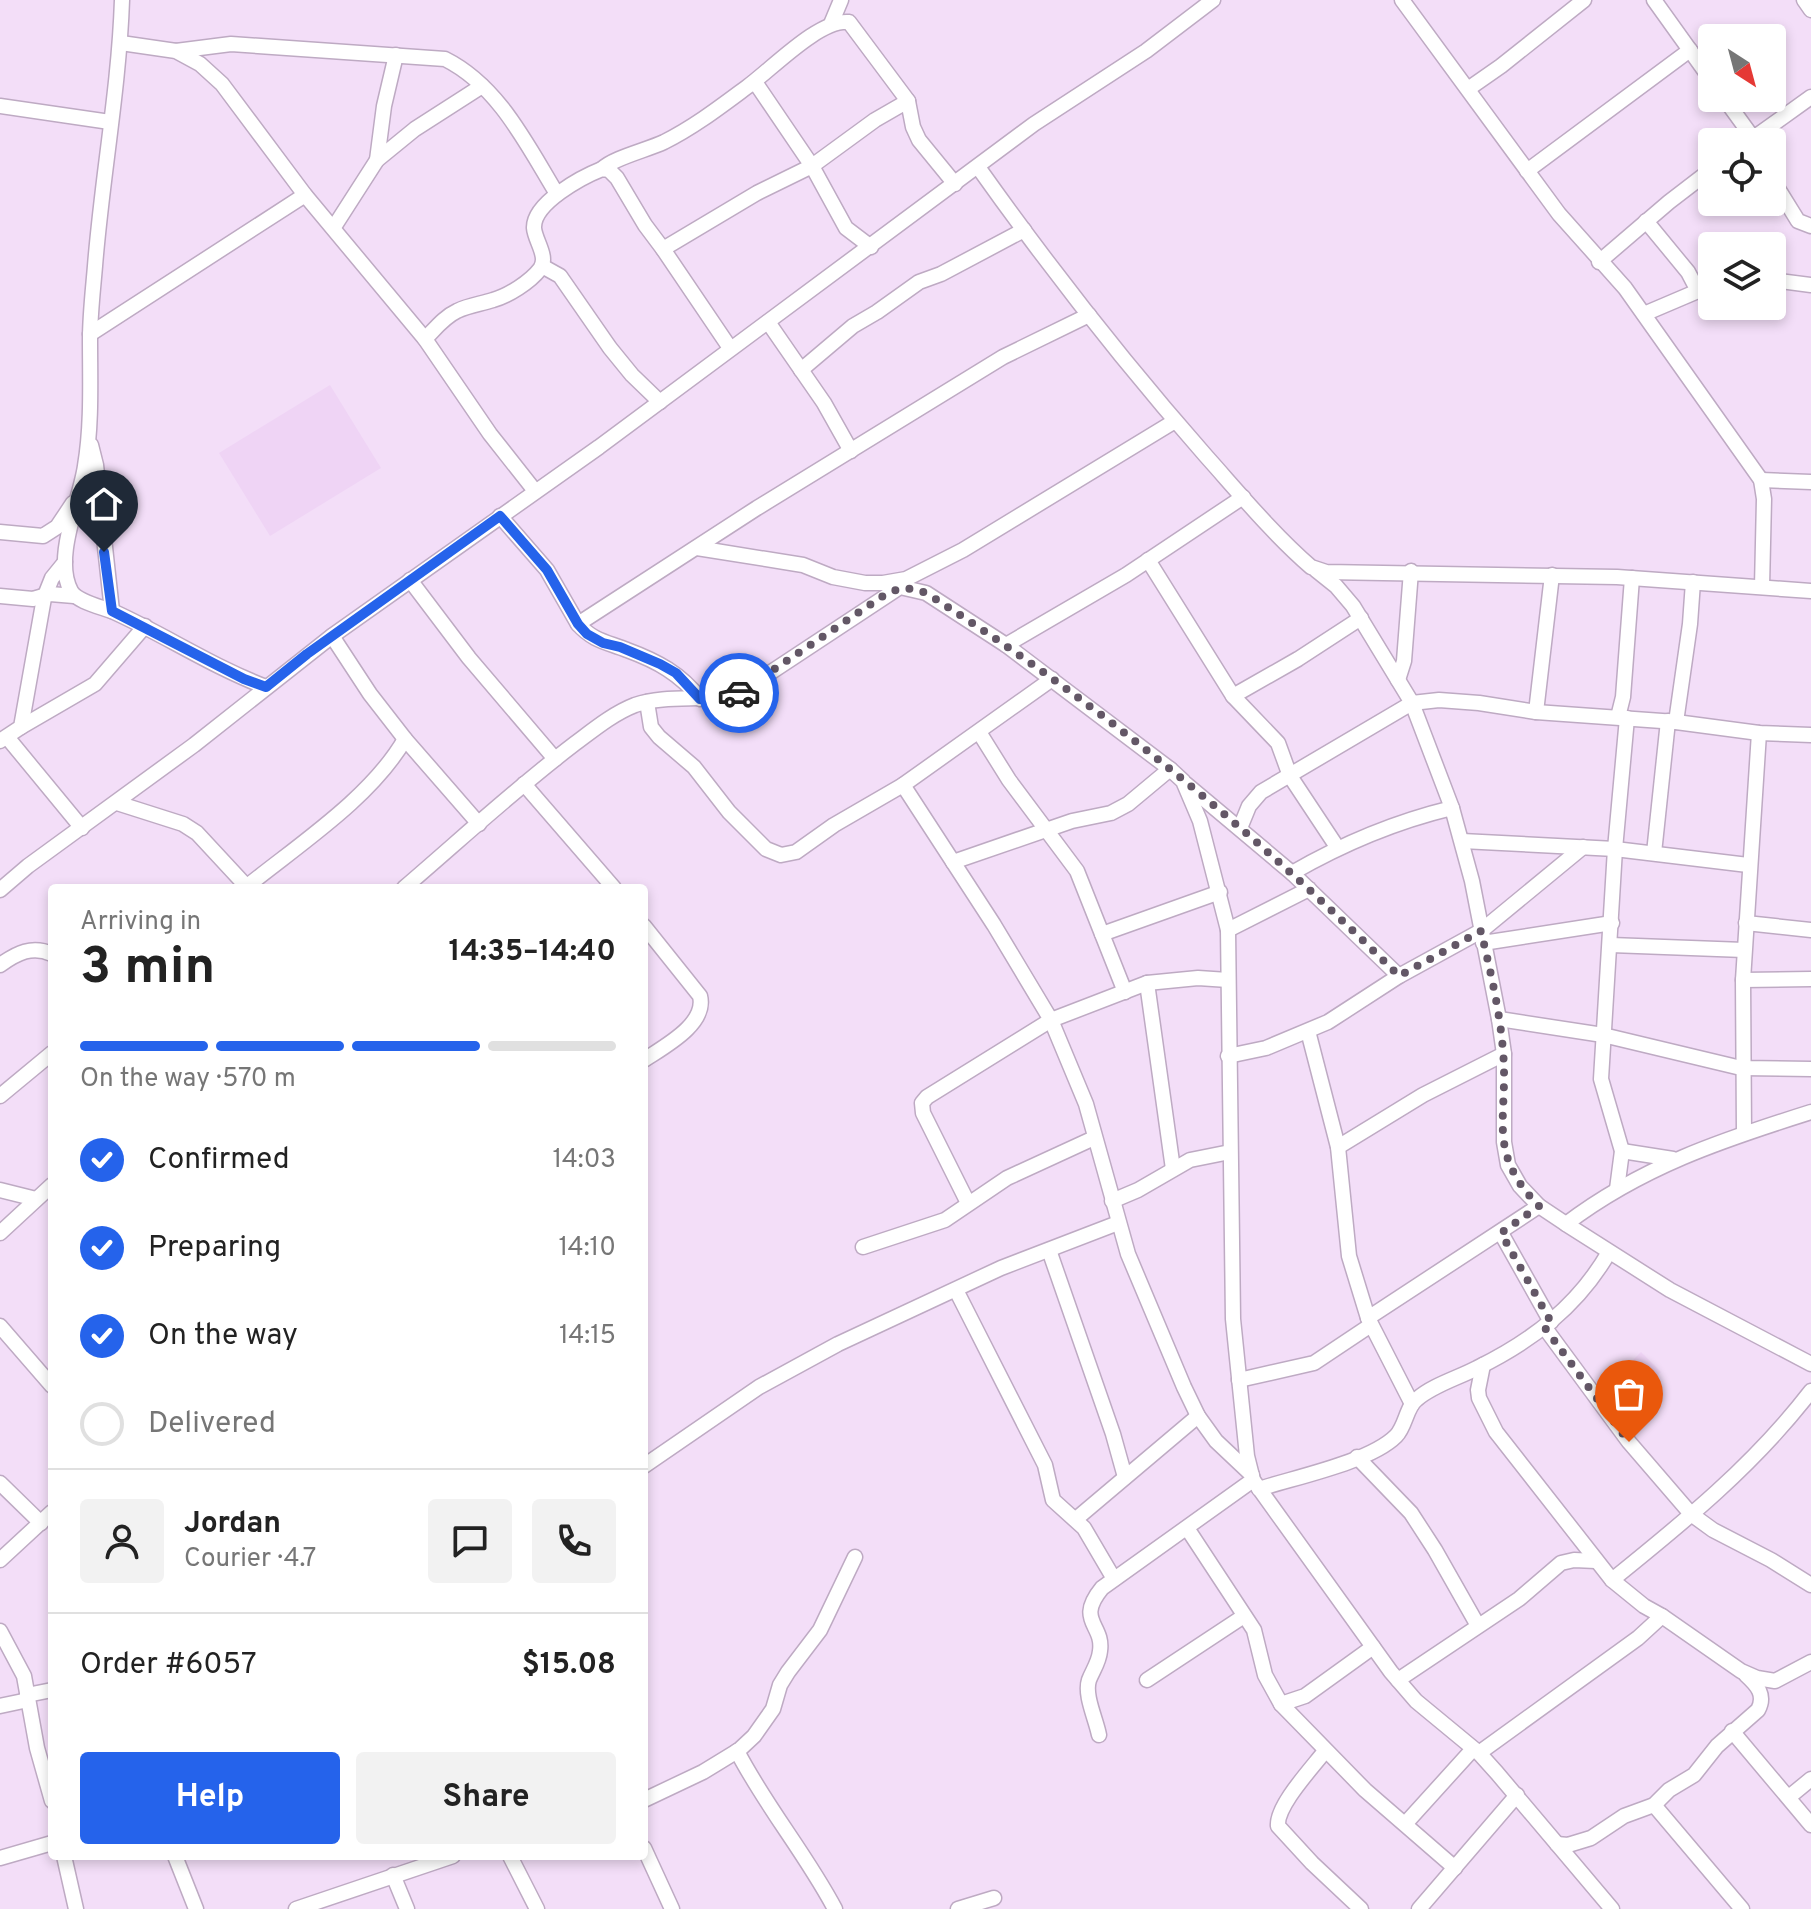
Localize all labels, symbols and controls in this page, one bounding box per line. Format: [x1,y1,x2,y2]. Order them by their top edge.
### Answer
north arrow [1698,24,1786,112]
map controls [1698,24,1786,320]
button: locate [1698,128,1786,216]
button: layers [1698,232,1786,320]
pin [70,470,138,552]
icon: home [82,482,126,526]
courier [699,653,779,733]
icon: car [717,671,761,715]
text: Arriving in [80,906,201,939]
text: 14:35–14:40 [448,934,616,971]
text: 3 min [80,936,215,1002]
text: On the way · 570 m [80,1063,296,1096]
icon: check [80,1138,124,1182]
text: Confirmed [148,1142,290,1179]
text: 14:03 [552,1144,616,1177]
icon: check [80,1226,124,1270]
text: Preparing [148,1230,281,1267]
text: 14:10 [558,1232,616,1265]
icon: check [80,1314,124,1358]
text: On the way [148,1318,298,1355]
text: 14:15 [559,1320,616,1353]
pin [1595,1360,1663,1442]
icon: bag [1607,1372,1651,1416]
text: Delivered [148,1406,276,1443]
button: person [80,1499,164,1583]
button: chat [428,1499,512,1583]
button: phone [532,1499,616,1583]
text: Jordan [184,1506,281,1543]
text: Courier · 4.7 [184,1543,316,1576]
text: Order #6057 [80,1647,257,1684]
text: $15.08 [522,1647,616,1684]
button: Help [80,1752,340,1844]
button: Share [356,1752,616,1844]

